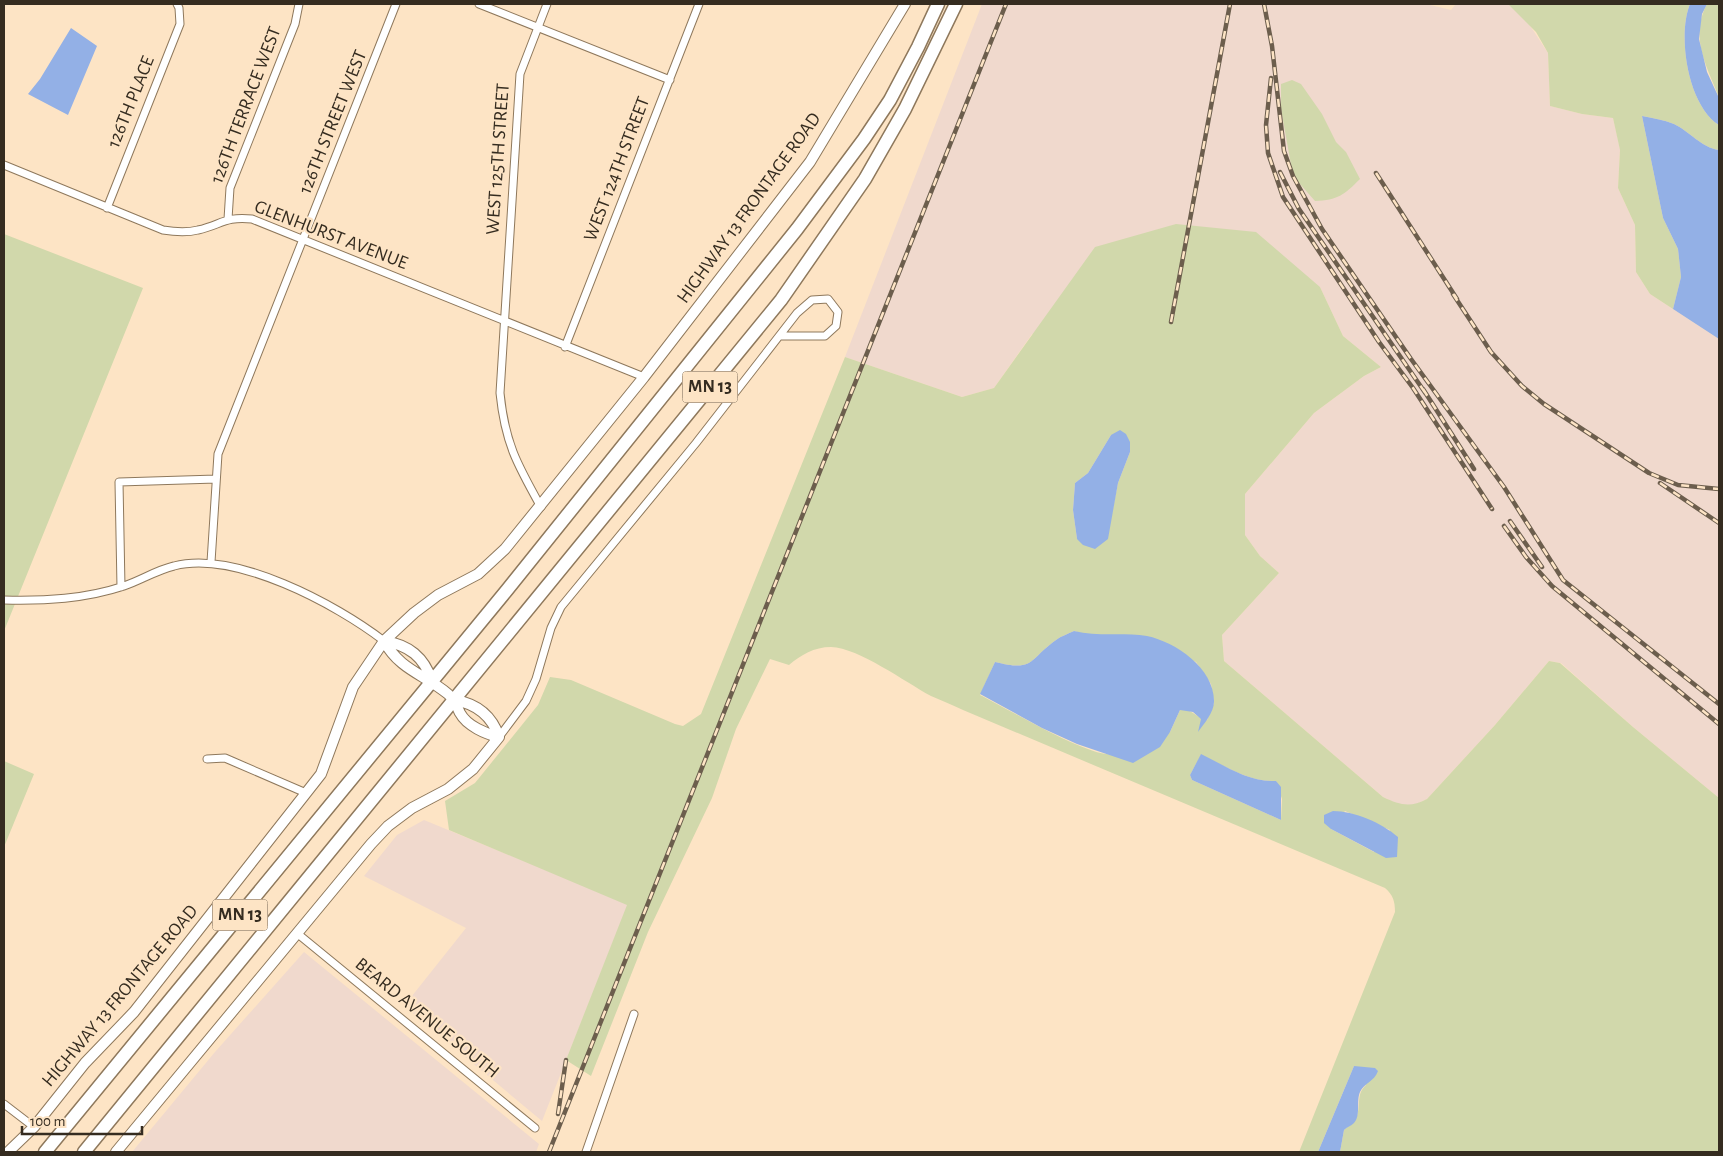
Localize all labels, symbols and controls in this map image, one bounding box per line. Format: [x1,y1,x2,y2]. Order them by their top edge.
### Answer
street label: 126TH TERRACE WEST [207,24,285,186]
street label: 126TH STREET WEST [296,48,370,196]
street label: 126TH PLACE [104,53,158,151]
street label: WEST 125TH STREET [483,83,513,235]
street label: WEST 124TH STREET [581,94,653,244]
street label: HIGHWAY 13 FRONTAGE ROAD [674,109,824,307]
street label: GLENHURST AVENUE [252,197,410,273]
road number: MN 13 [682,372,738,402]
road number: MN 13 [212,900,268,930]
street label: HIGHWAY 13 FRONTAGE ROAD [39,902,201,1090]
street label: BEARD AVENUE SOUTH [351,954,503,1082]
scale bar [22,1104,142,1136]
text: 100 m [30,1114,65,1129]

